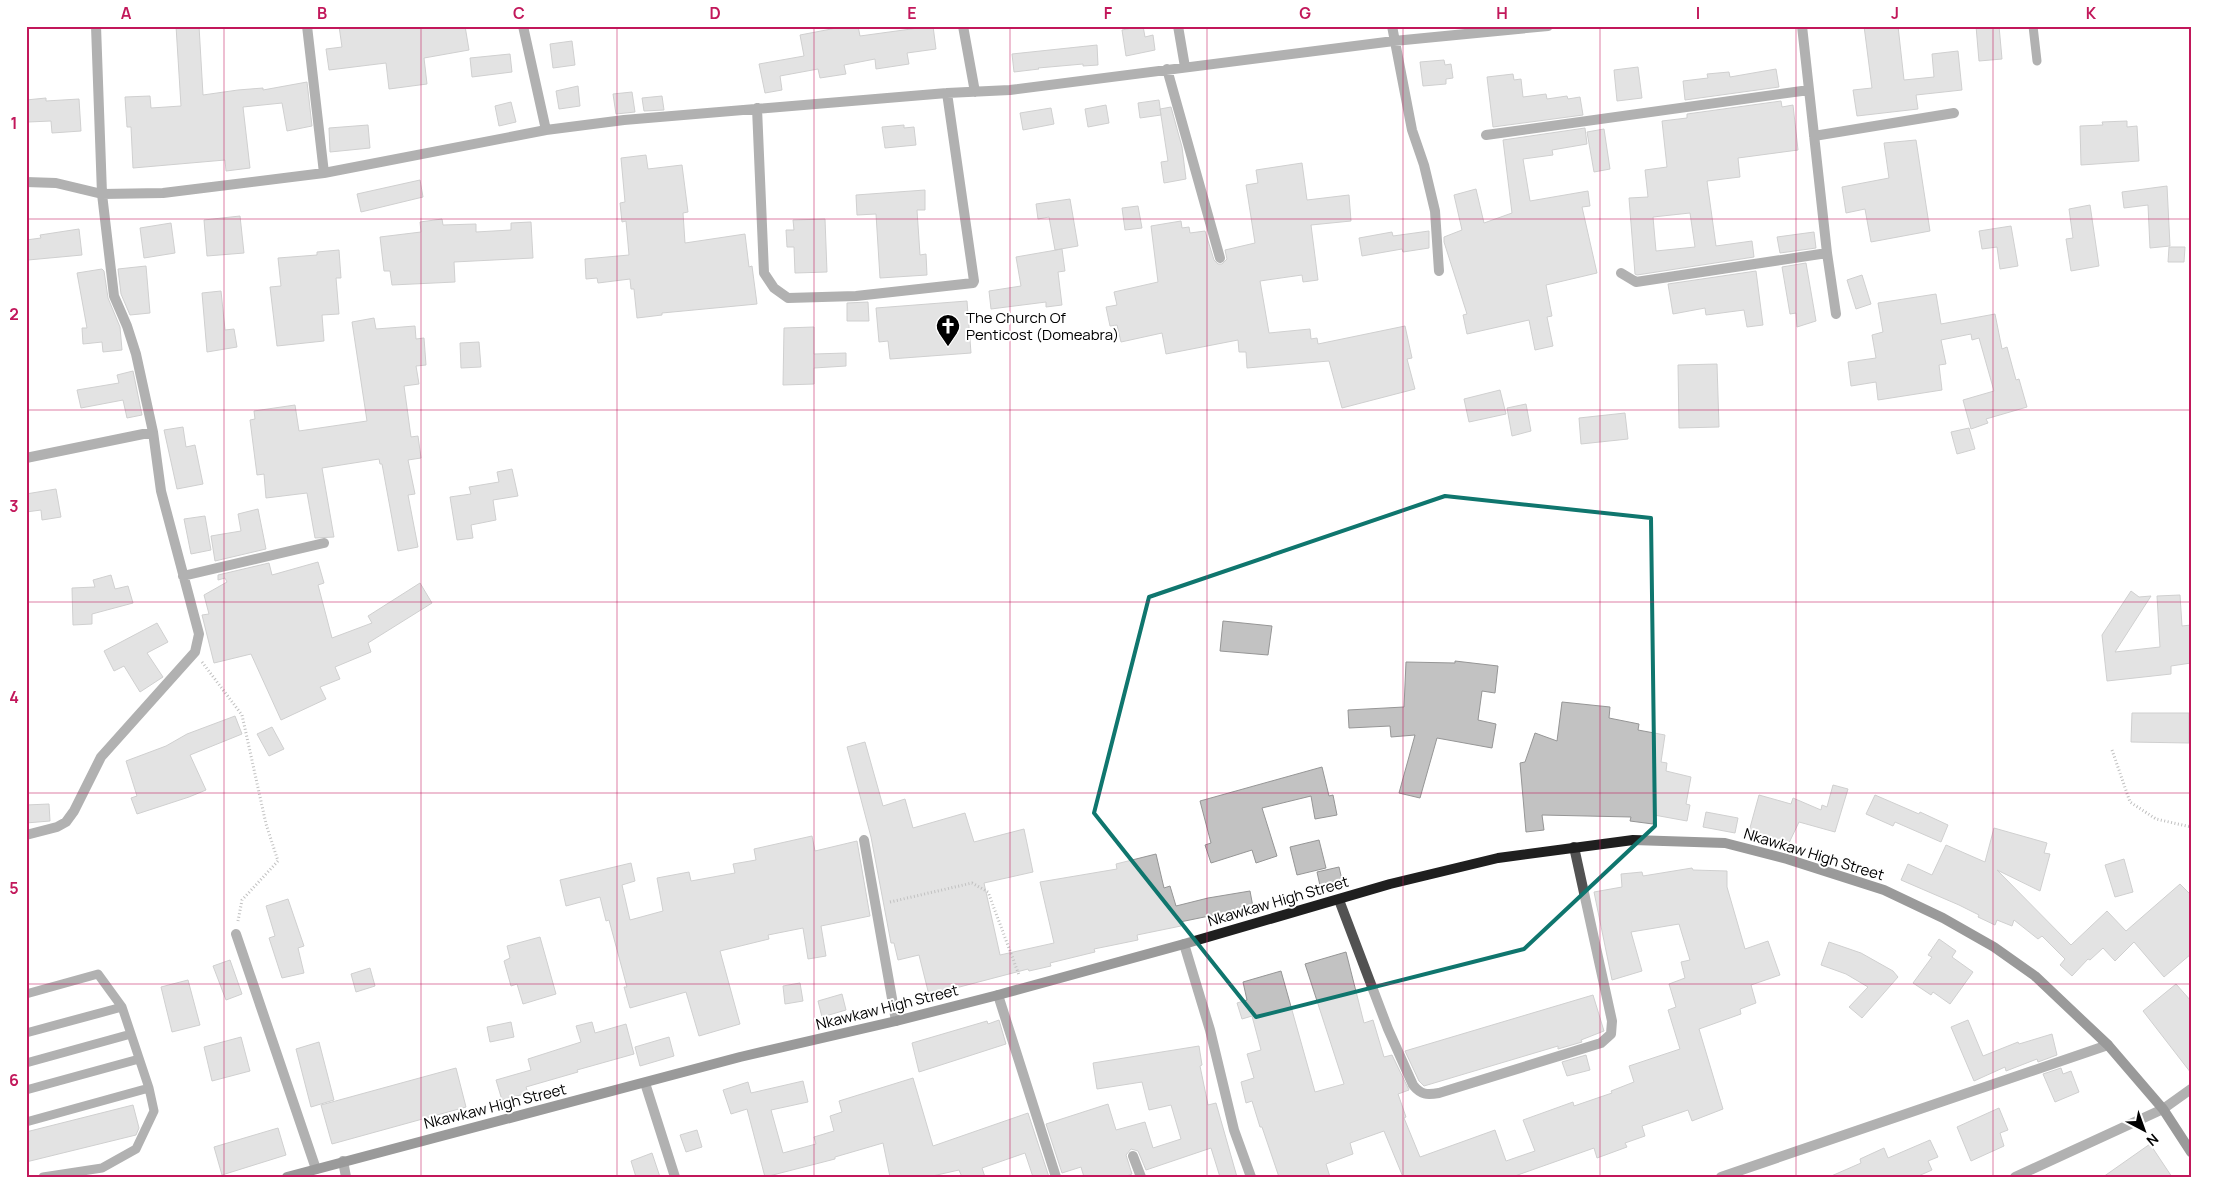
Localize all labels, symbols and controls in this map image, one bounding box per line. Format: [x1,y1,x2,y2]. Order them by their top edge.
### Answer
text: A [121,2,132,24]
text: B [317,2,327,24]
text: C [513,2,525,24]
text: D [709,2,721,24]
text: E [907,2,917,24]
text: F [1104,2,1113,24]
text: G [1299,2,1311,24]
text: H [1496,2,1508,24]
text: I [1696,2,1700,24]
text: J [1891,2,1899,24]
text: K [2086,2,2097,24]
text: 1 [10,112,18,134]
text: 2 [9,303,19,325]
place label: The Church Of Penticost (Domeabra) [966,307,1119,345]
church icon: The Church Of Penticost (Domeabra) [935,313,961,347]
text: 3 [9,495,19,517]
text: 4 [9,686,19,708]
street label: Nkawkaw High Street [1741,823,1887,885]
street label: Nkawkaw High Street [1205,871,1351,931]
text: 5 [9,877,19,899]
street label: Nkawkaw High Street [814,979,960,1035]
text: 6 [9,1069,19,1091]
street label: Nkawkaw High Street [422,1078,568,1134]
north arrow [2120,1106,2170,1156]
text: N [2143,1130,2163,1151]

